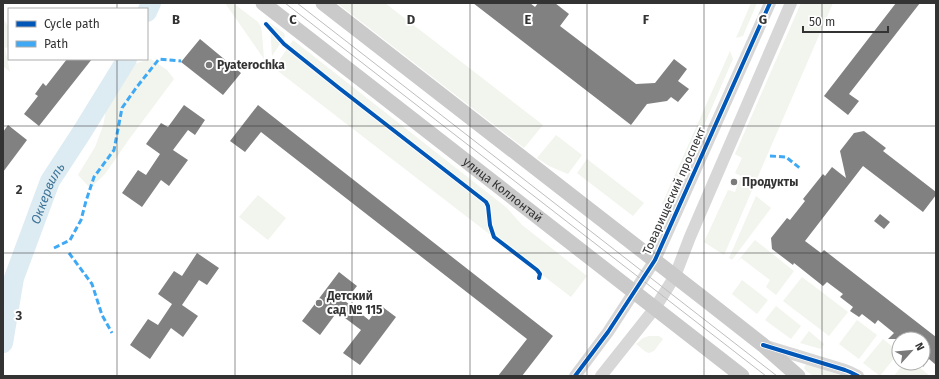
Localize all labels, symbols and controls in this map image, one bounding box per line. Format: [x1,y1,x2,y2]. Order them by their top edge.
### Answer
legend [8,8,148,60]
scale bar [803,8,888,34]
text: B [172,12,180,27]
text: C [289,12,297,27]
text: D [407,12,416,27]
text: E [525,12,532,27]
text: F [643,12,650,27]
text: G [759,12,767,27]
text: 50 m [809,15,835,29]
text: Cycle path [44,17,100,31]
text: Path [44,37,68,51]
place label: Pyaterochka [217,58,285,72]
marker: Pyaterochka [204,60,214,70]
street label: Товарищеский проспект [640,125,709,257]
street label: улица Коллонтай [460,154,545,225]
water label: Оккервиль [28,160,68,226]
place label: Продукты [742,175,798,189]
marker: Продукты [729,177,739,187]
text: 2 [16,182,23,197]
place label: Детский сад № 115 [326,289,383,317]
marker: Детский сад № 115 [314,298,324,308]
text: 3 [15,308,23,323]
north arrow [891,331,931,371]
text: N [912,340,927,353]

